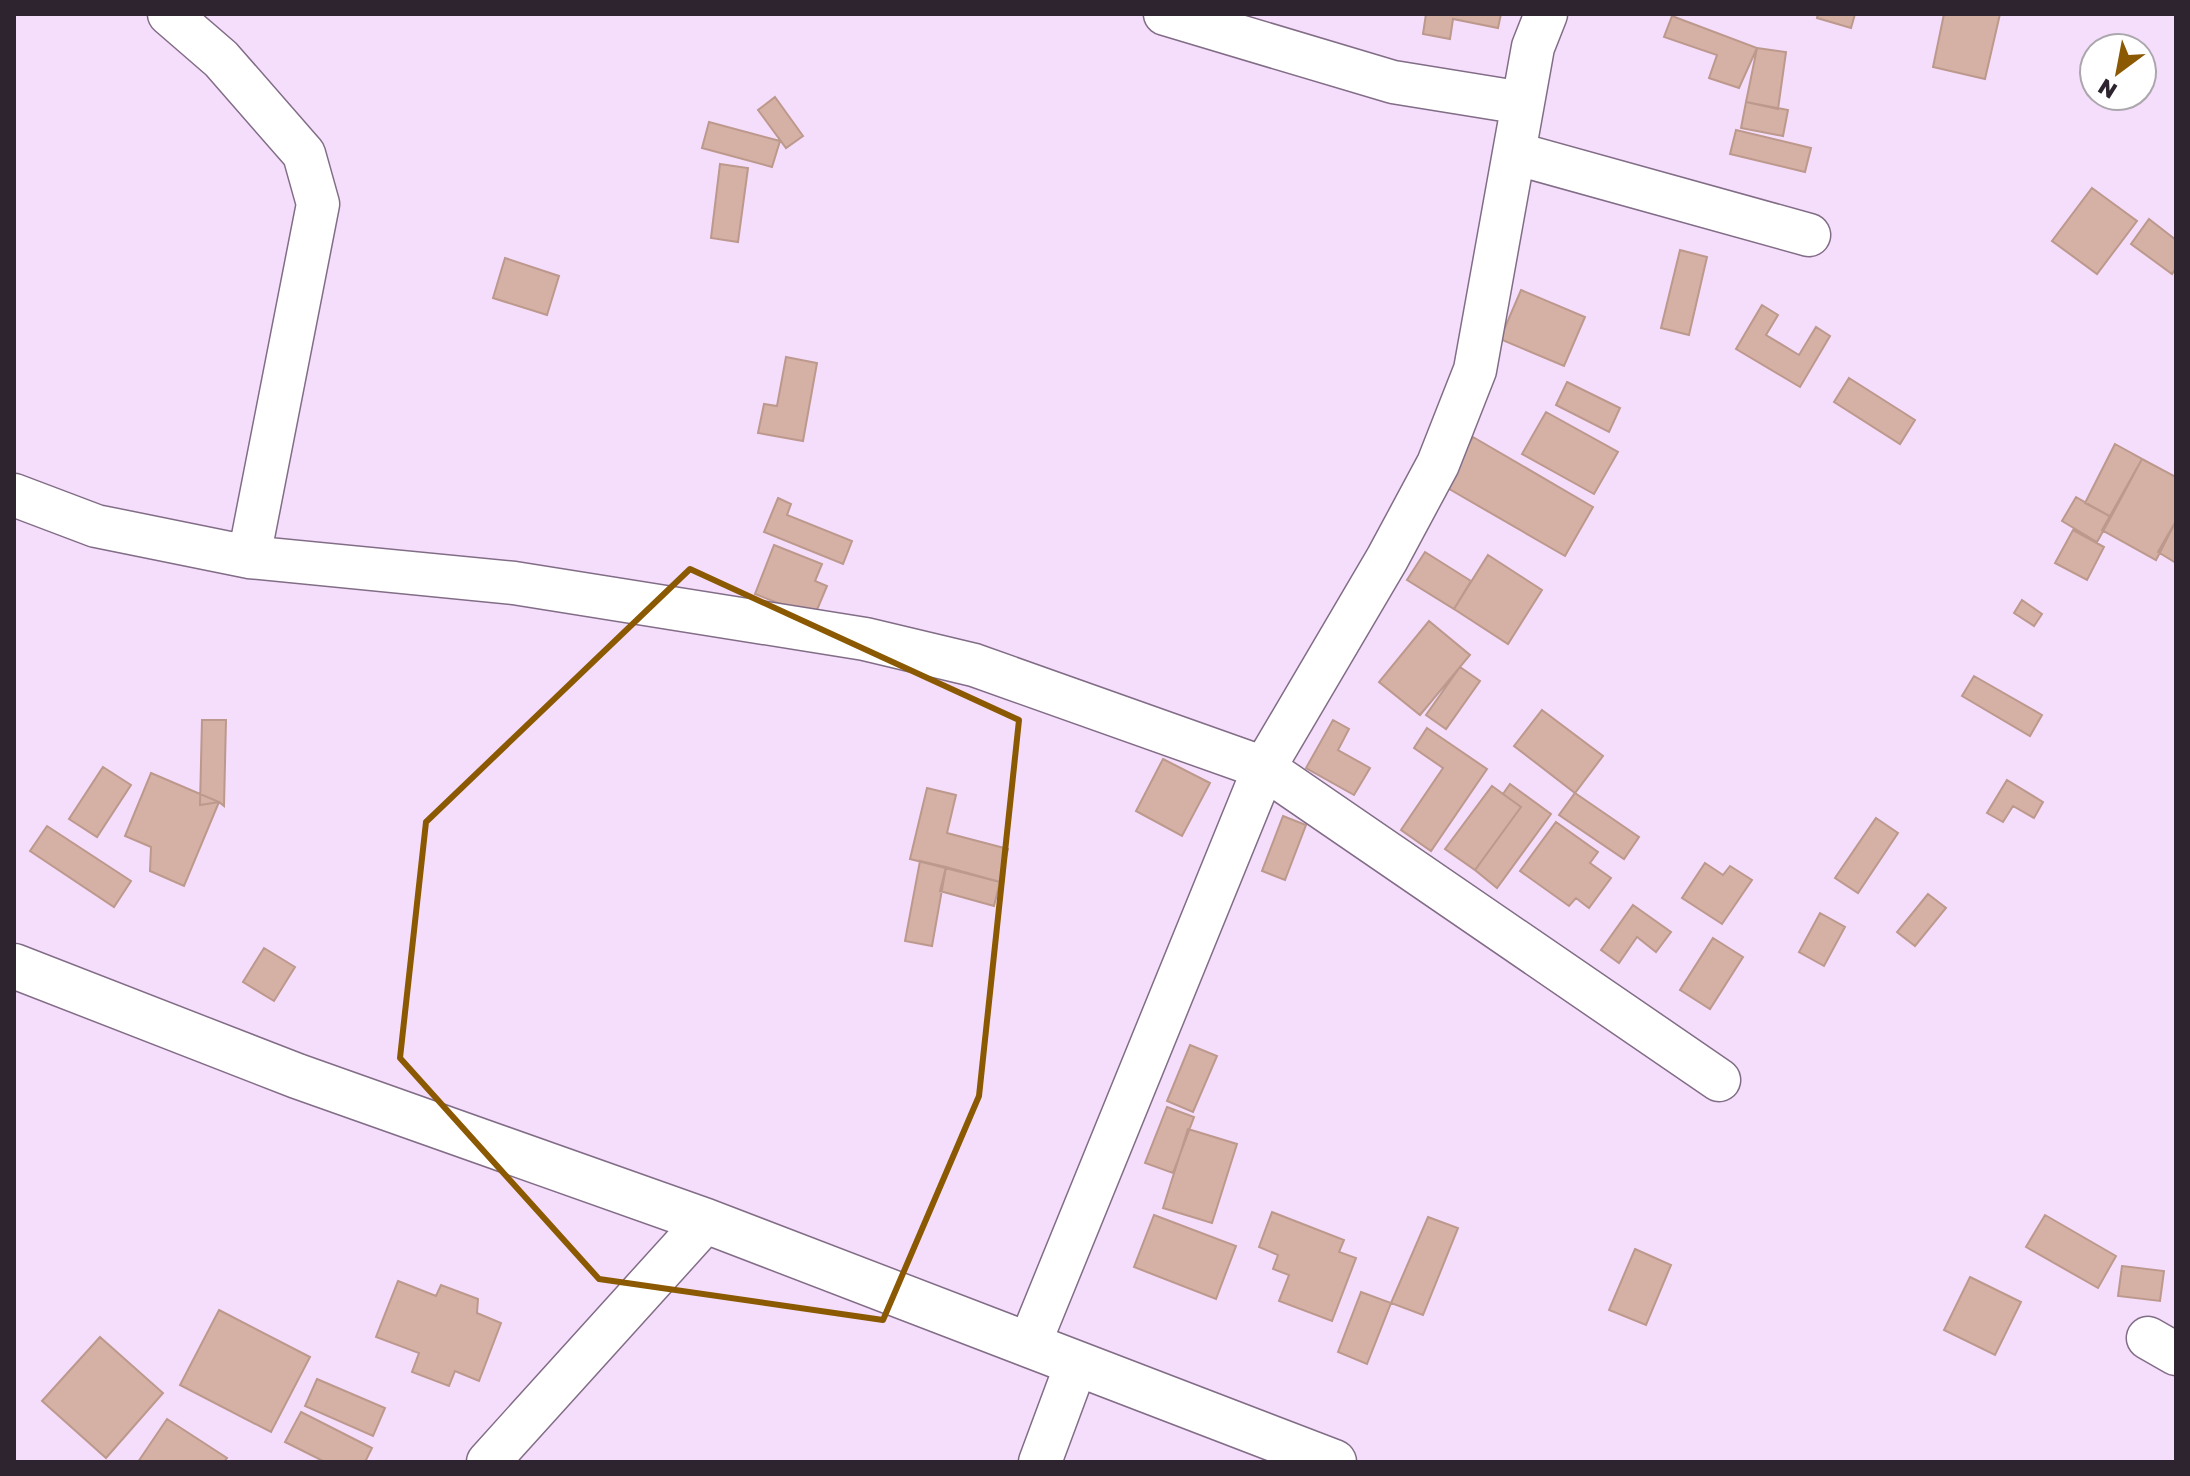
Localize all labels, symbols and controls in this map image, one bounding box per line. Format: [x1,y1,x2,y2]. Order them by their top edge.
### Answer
north arrow [2078,32,2158,112]
text: N [2093,74,2121,105]

